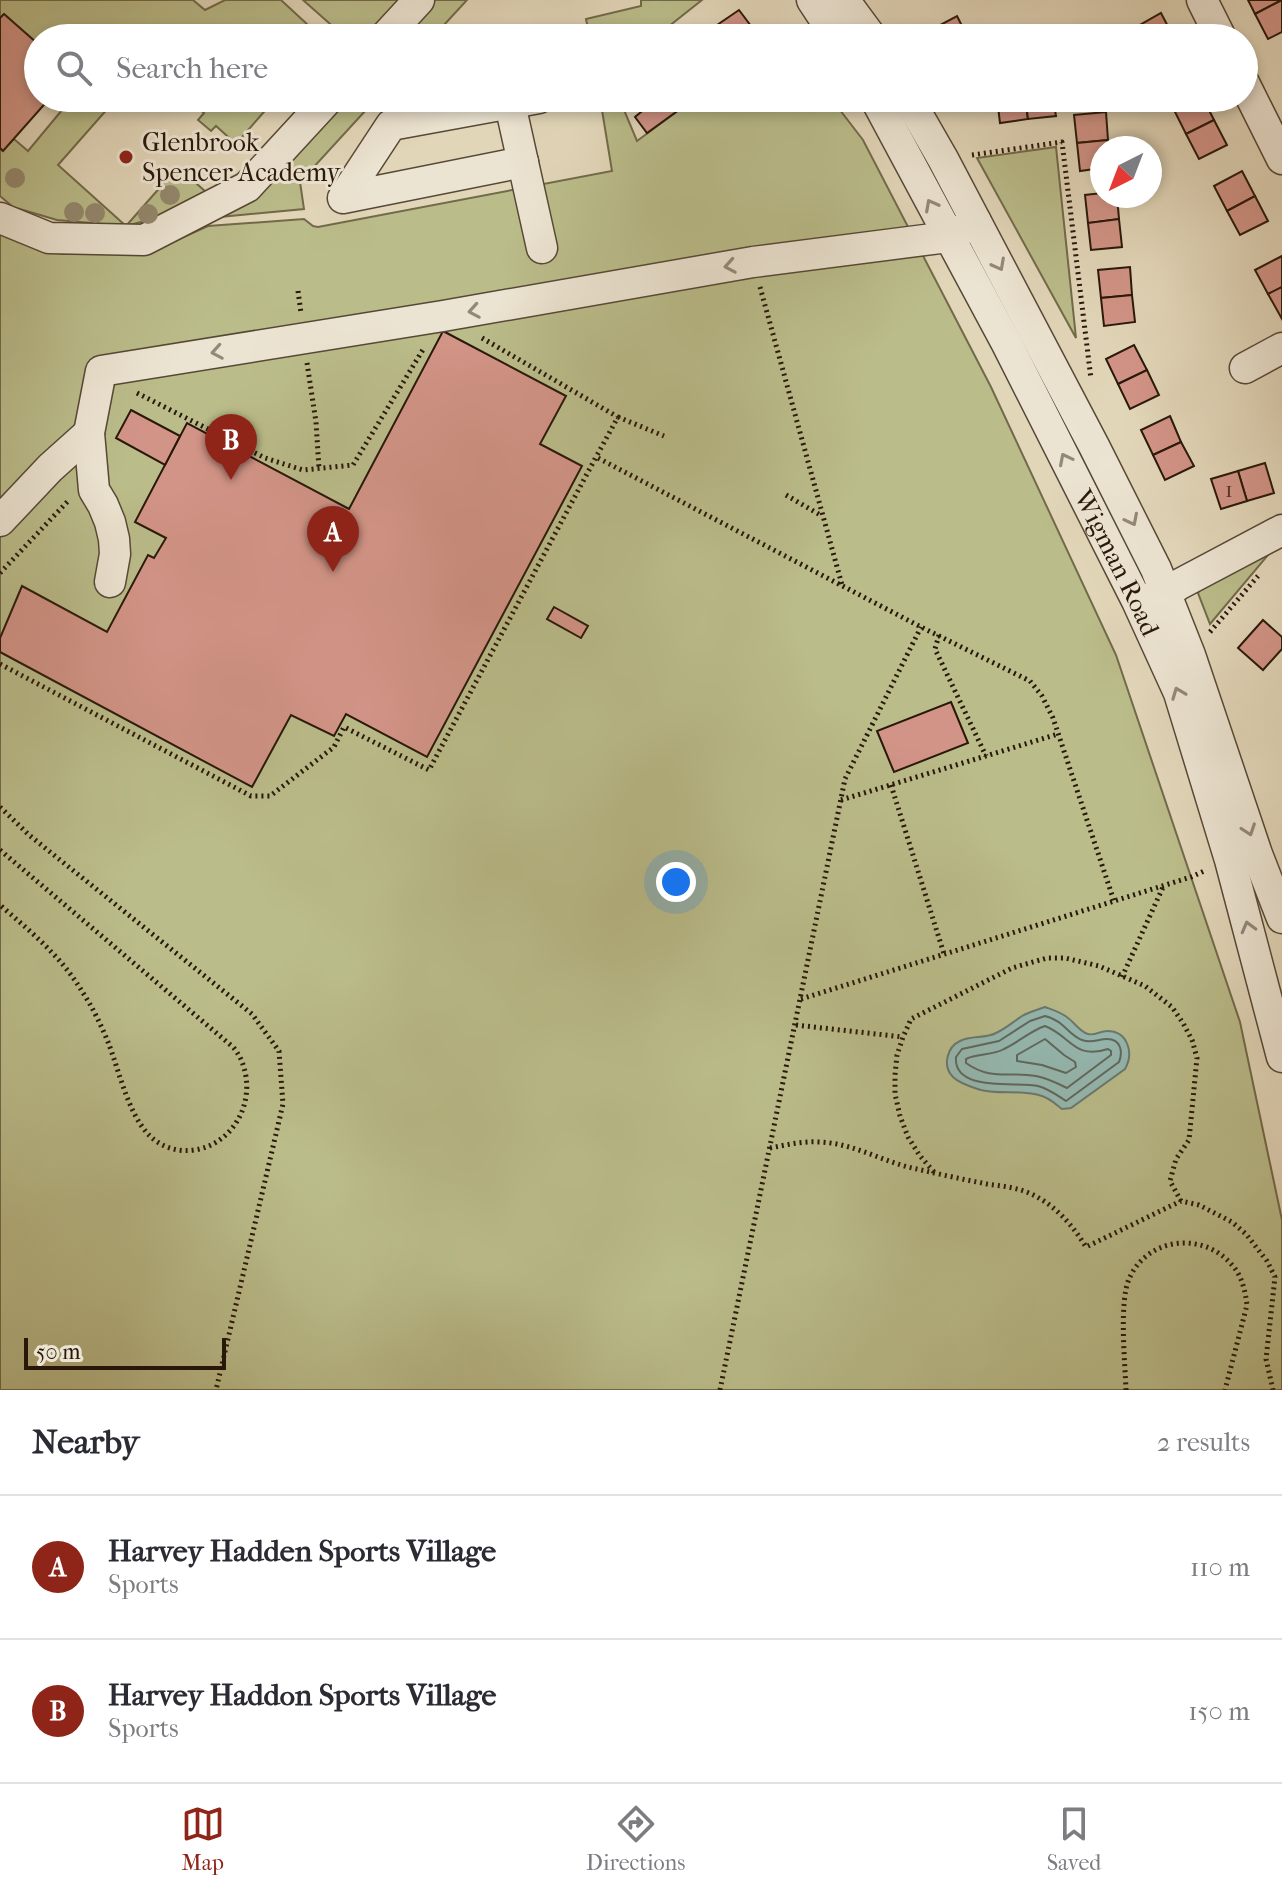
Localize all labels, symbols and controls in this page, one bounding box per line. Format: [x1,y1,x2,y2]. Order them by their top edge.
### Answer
search box [24,24,1258,112]
icon: search [52,46,96,90]
text: Search here [116,51,268,86]
place label: Glenbrook Spencer Academy [142,127,342,188]
north arrow [1090,136,1162,208]
marker: Glenbrook Spencer Academy [117,148,135,166]
one-way arrow [925,198,940,213]
one-way arrow [723,257,737,274]
one-way arrow [989,257,1004,271]
one-way arrow [467,301,481,318]
one-way arrow [211,343,224,360]
pin: B [205,414,257,480]
one-way arrow [1059,453,1075,468]
house number: 1 [1225,477,1233,503]
street label: Wigman Road [1067,484,1167,641]
pin: A [307,506,359,572]
one-way arrow [1122,512,1137,527]
one-way arrow [1171,687,1188,701]
one-way arrow [1240,823,1256,837]
your location [656,862,696,902]
one-way arrow [1240,921,1257,935]
scale bar [24,1334,226,1370]
text: 50 m [36,1339,81,1365]
text: Nearby [32,1422,139,1462]
text: 2 results [1157,1427,1250,1458]
text: Harvey Hadden Sports Village [108,1534,496,1569]
text: A [50,1552,66,1583]
text: 110 m [1190,1552,1250,1583]
text: Sports [108,1569,179,1600]
text: Harvey Haddon Sports Village [108,1678,496,1713]
text: B [50,1696,66,1727]
text: 150 m [1188,1696,1250,1727]
text: Sports [108,1713,179,1744]
tab: Map [181,1802,225,1876]
tab: Directions [586,1802,685,1876]
tab: Saved [1047,1802,1101,1876]

